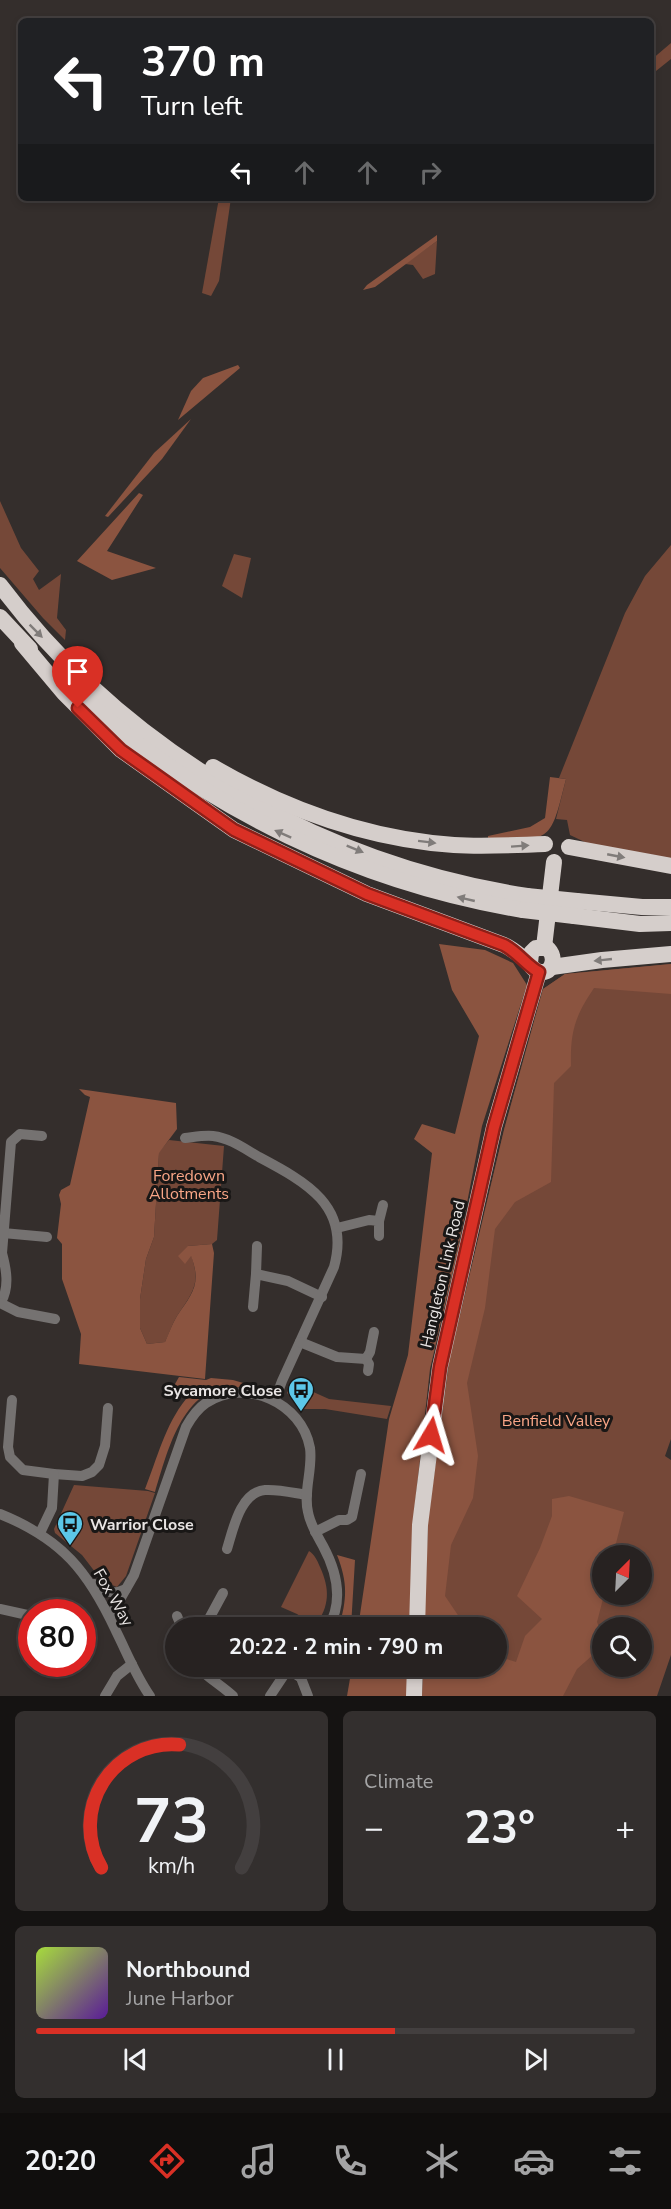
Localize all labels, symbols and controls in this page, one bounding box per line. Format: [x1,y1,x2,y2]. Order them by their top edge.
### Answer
text: 370 m [141,34,265,91]
icon: left [42,42,120,120]
text: Turn left [141,88,242,125]
icon: left [225,156,258,189]
icon: ahead [288,156,321,189]
icon: ahead [351,156,384,189]
icon: right [414,156,447,189]
one-way arrow [29,624,44,638]
pin [52,646,103,708]
icon: arrive [61,655,94,688]
one-way arrow [273,829,291,839]
one-way arrow [417,837,436,847]
one-way arrow [510,841,529,851]
one-way arrow [346,844,364,854]
one-way arrow [607,852,626,861]
one-way arrow [456,894,475,903]
one-way arrow [593,955,612,965]
park label: Foredown Allotments [149,1165,229,1205]
street label: Hangleton Link Road [415,1198,471,1350]
bus stop icon: Sycamore Close [286,1375,316,1413]
place label: Sycamore Close [164,1380,282,1402]
position arrow [399,1403,463,1467]
park label: Benfield Valley [502,1410,611,1432]
bus stop icon: Warrior Close [55,1509,85,1547]
place label: Warrior Close [90,1514,194,1536]
north arrow [592,1545,652,1605]
map controls [592,1545,652,1677]
street label: Fox Way [88,1565,139,1631]
speed limit sign: 80 [18,1599,96,1677]
button: search [592,1617,652,1677]
text: 20:22 · 2 min · 790 m [229,1632,443,1662]
text: Climate [364,1768,433,1795]
text: 73 [134,1779,209,1864]
text: 23° [464,1798,535,1859]
text: − [364,1806,384,1851]
text: + [615,1806,635,1851]
text: km/h [148,1851,195,1881]
text: Northbound [126,1955,250,1985]
text: June Harbor [126,1985,234,2012]
icon: previous [119,2043,152,2076]
icon: pause [319,2043,352,2076]
icon: next [519,2043,552,2076]
icon: directions [146,2140,188,2182]
icon: music [238,2140,280,2182]
icon: phone [329,2140,371,2182]
icon: climate [421,2140,463,2182]
icon: car [513,2140,555,2182]
icon: filters [604,2140,646,2182]
text: 20:20 [25,2143,96,2180]

